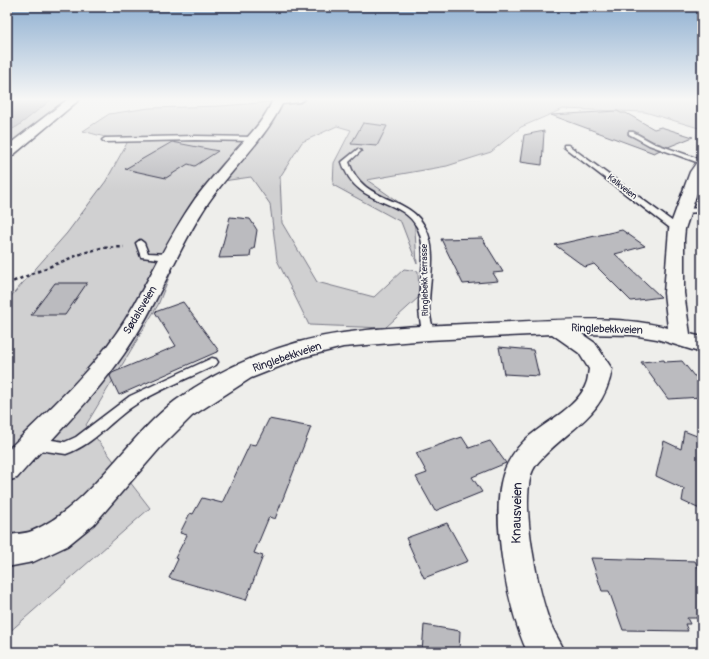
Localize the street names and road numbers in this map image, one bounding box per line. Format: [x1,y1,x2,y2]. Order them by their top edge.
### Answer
street label: Kalkveien [605,172,639,202]
street label: Ringlebekk terrasse [419,243,431,316]
street label: Sødalsveien [120,283,160,337]
street label: Ringlebekkveien [571,321,643,337]
street label: Ringlebekkveien [251,339,323,375]
street label: Knausveien [508,482,526,544]

